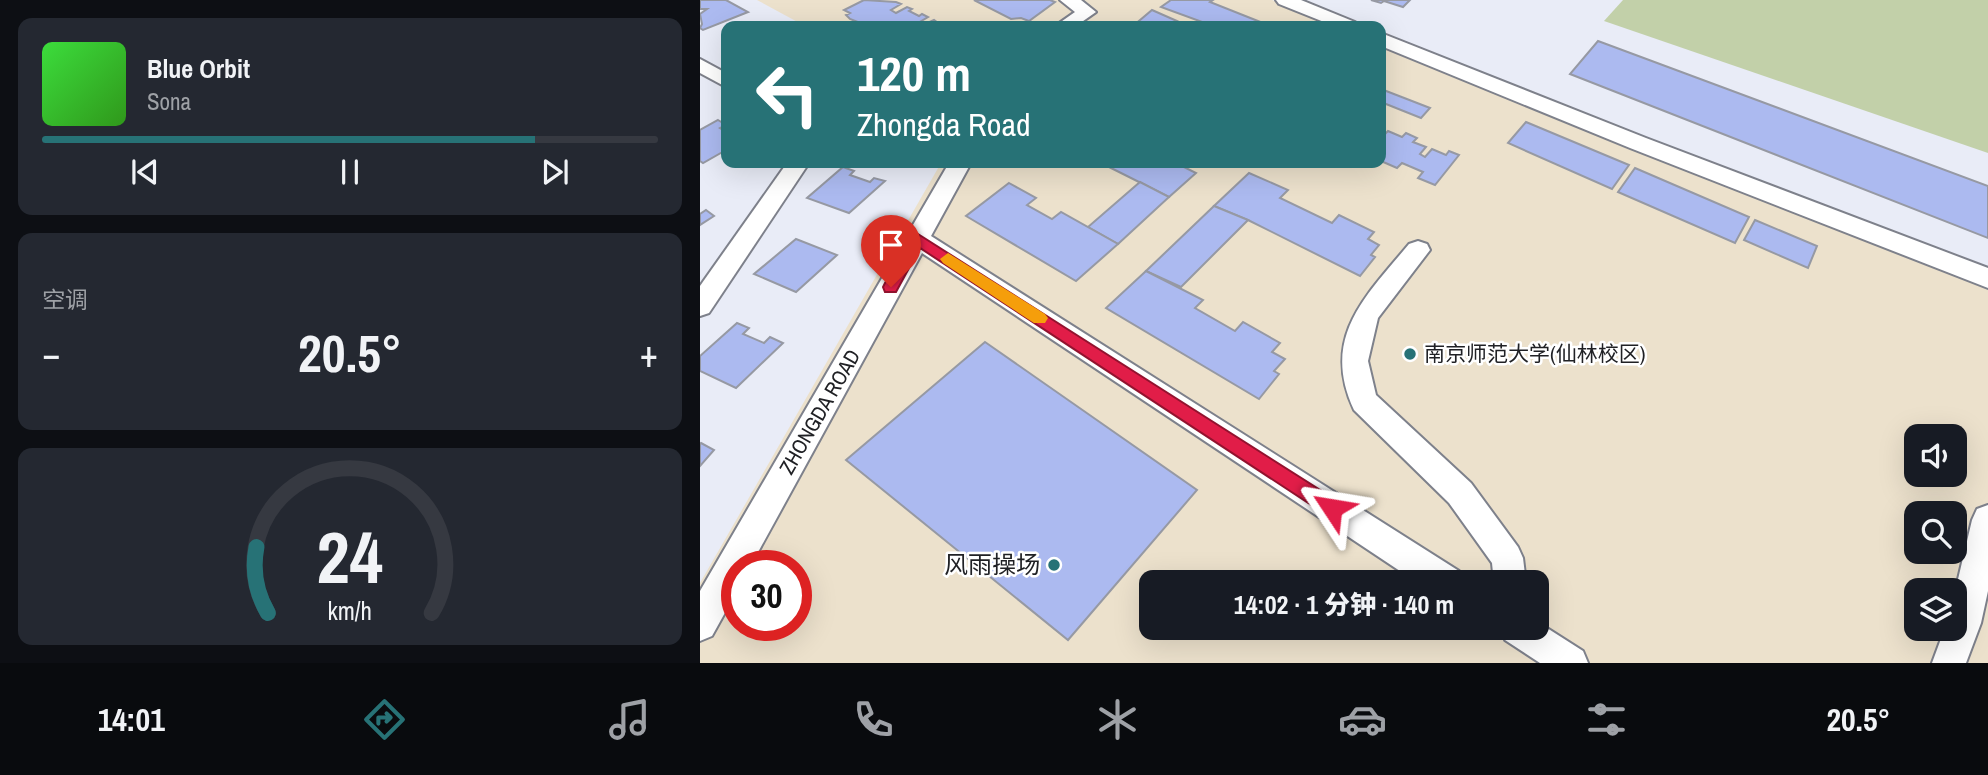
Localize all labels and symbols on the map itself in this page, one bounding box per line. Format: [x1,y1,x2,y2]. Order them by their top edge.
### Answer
pin [861,215,921,287]
place label: 南京师范大学(仙林校区) [1424,339,1645,368]
street label: ZHONGDA ROAD [772,344,867,479]
marker: 南京师范大学(仙林校区) [1402,346,1418,362]
position arrow [1295,471,1369,545]
place label: 风雨操场 [944,548,1040,580]
speed limit sign: 30 [721,550,812,641]
marker: 风雨操场 [1046,557,1062,573]

